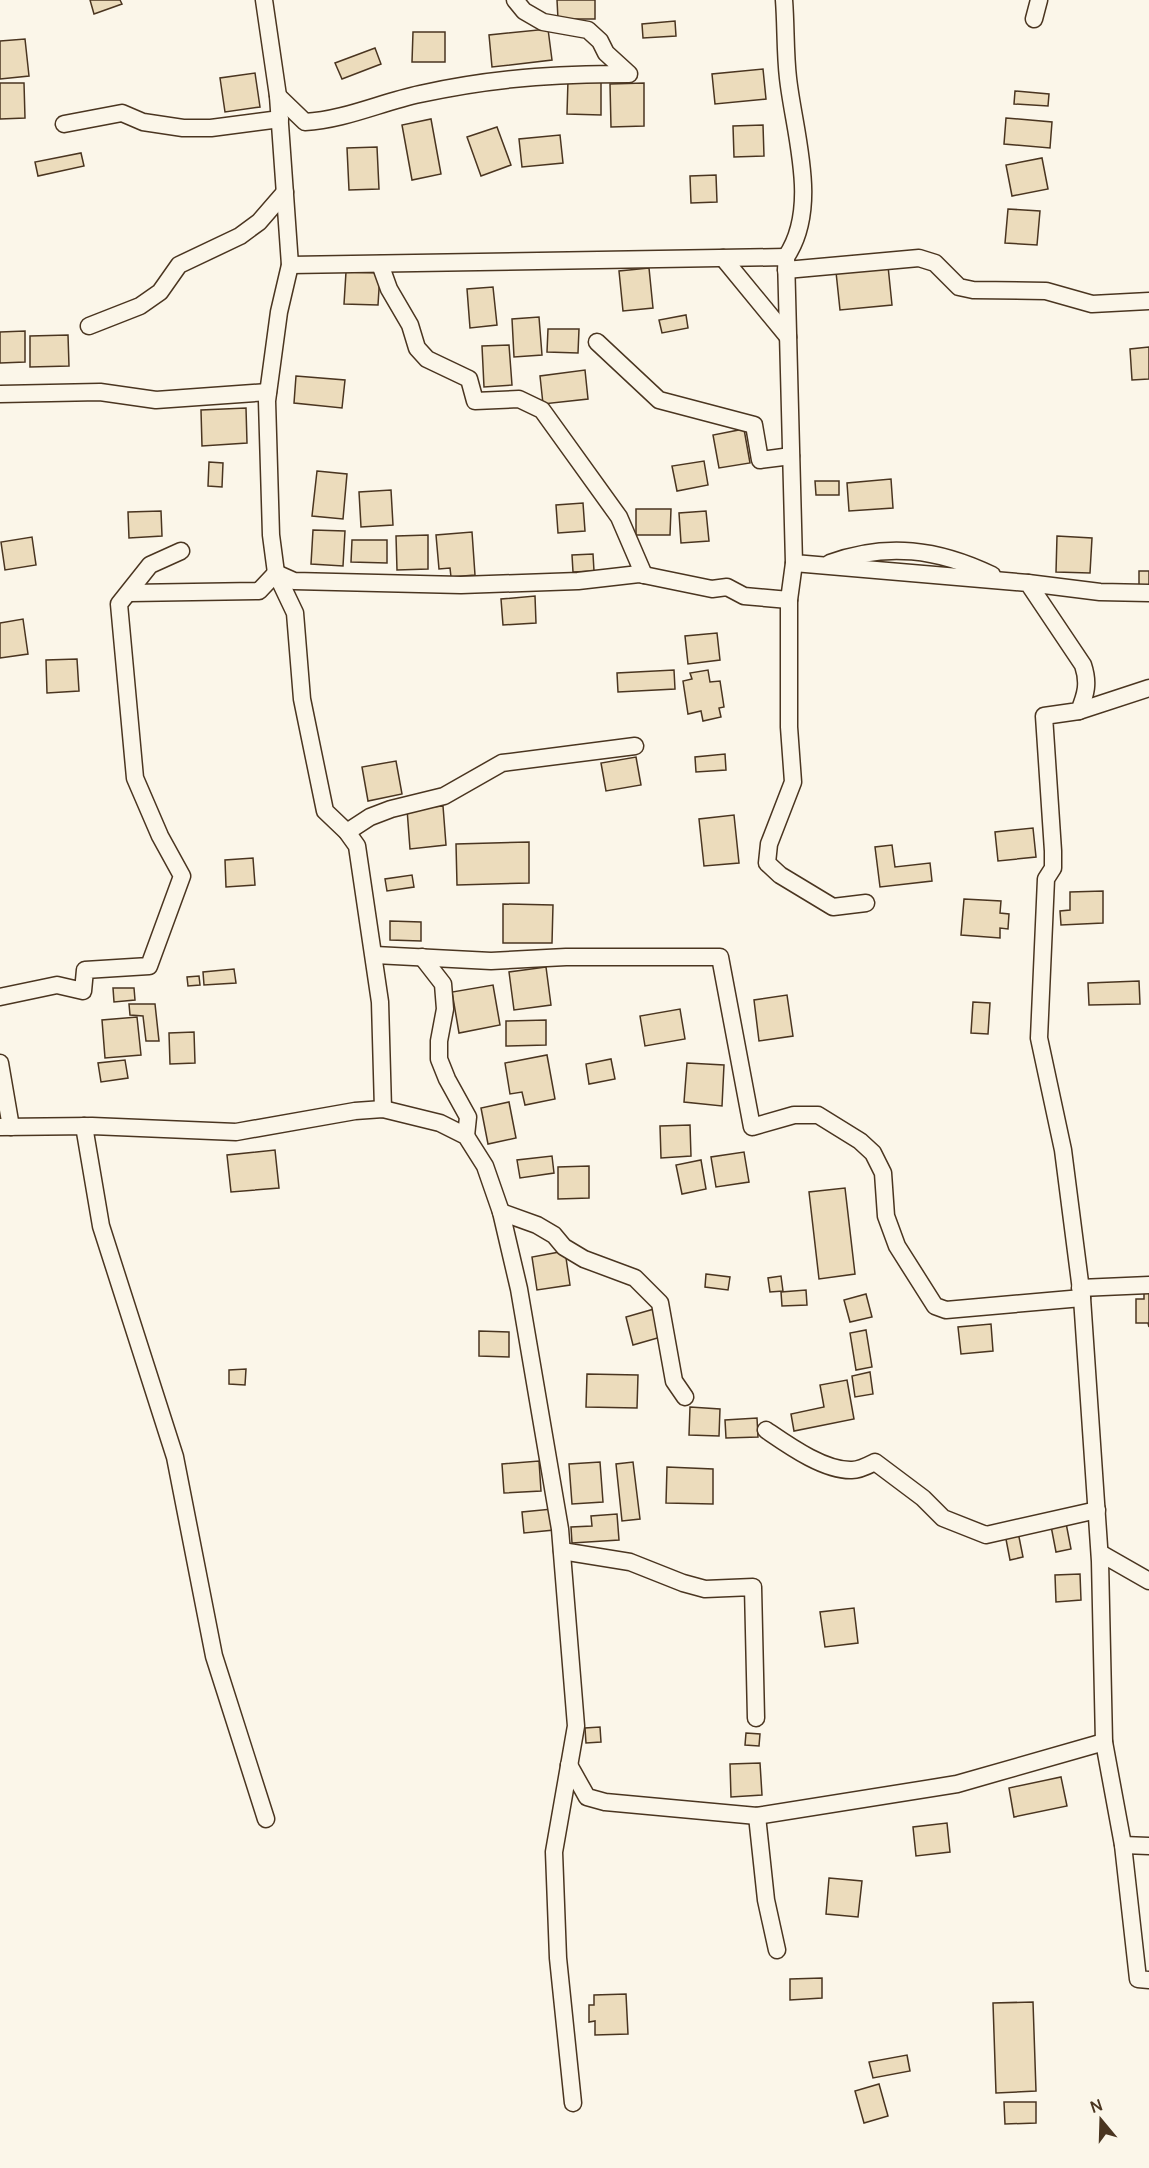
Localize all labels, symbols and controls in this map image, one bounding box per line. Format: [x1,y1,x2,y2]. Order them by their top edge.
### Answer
north arrow [1071,2090,1131,2150]
text: N [1087,2094,1105,2118]

